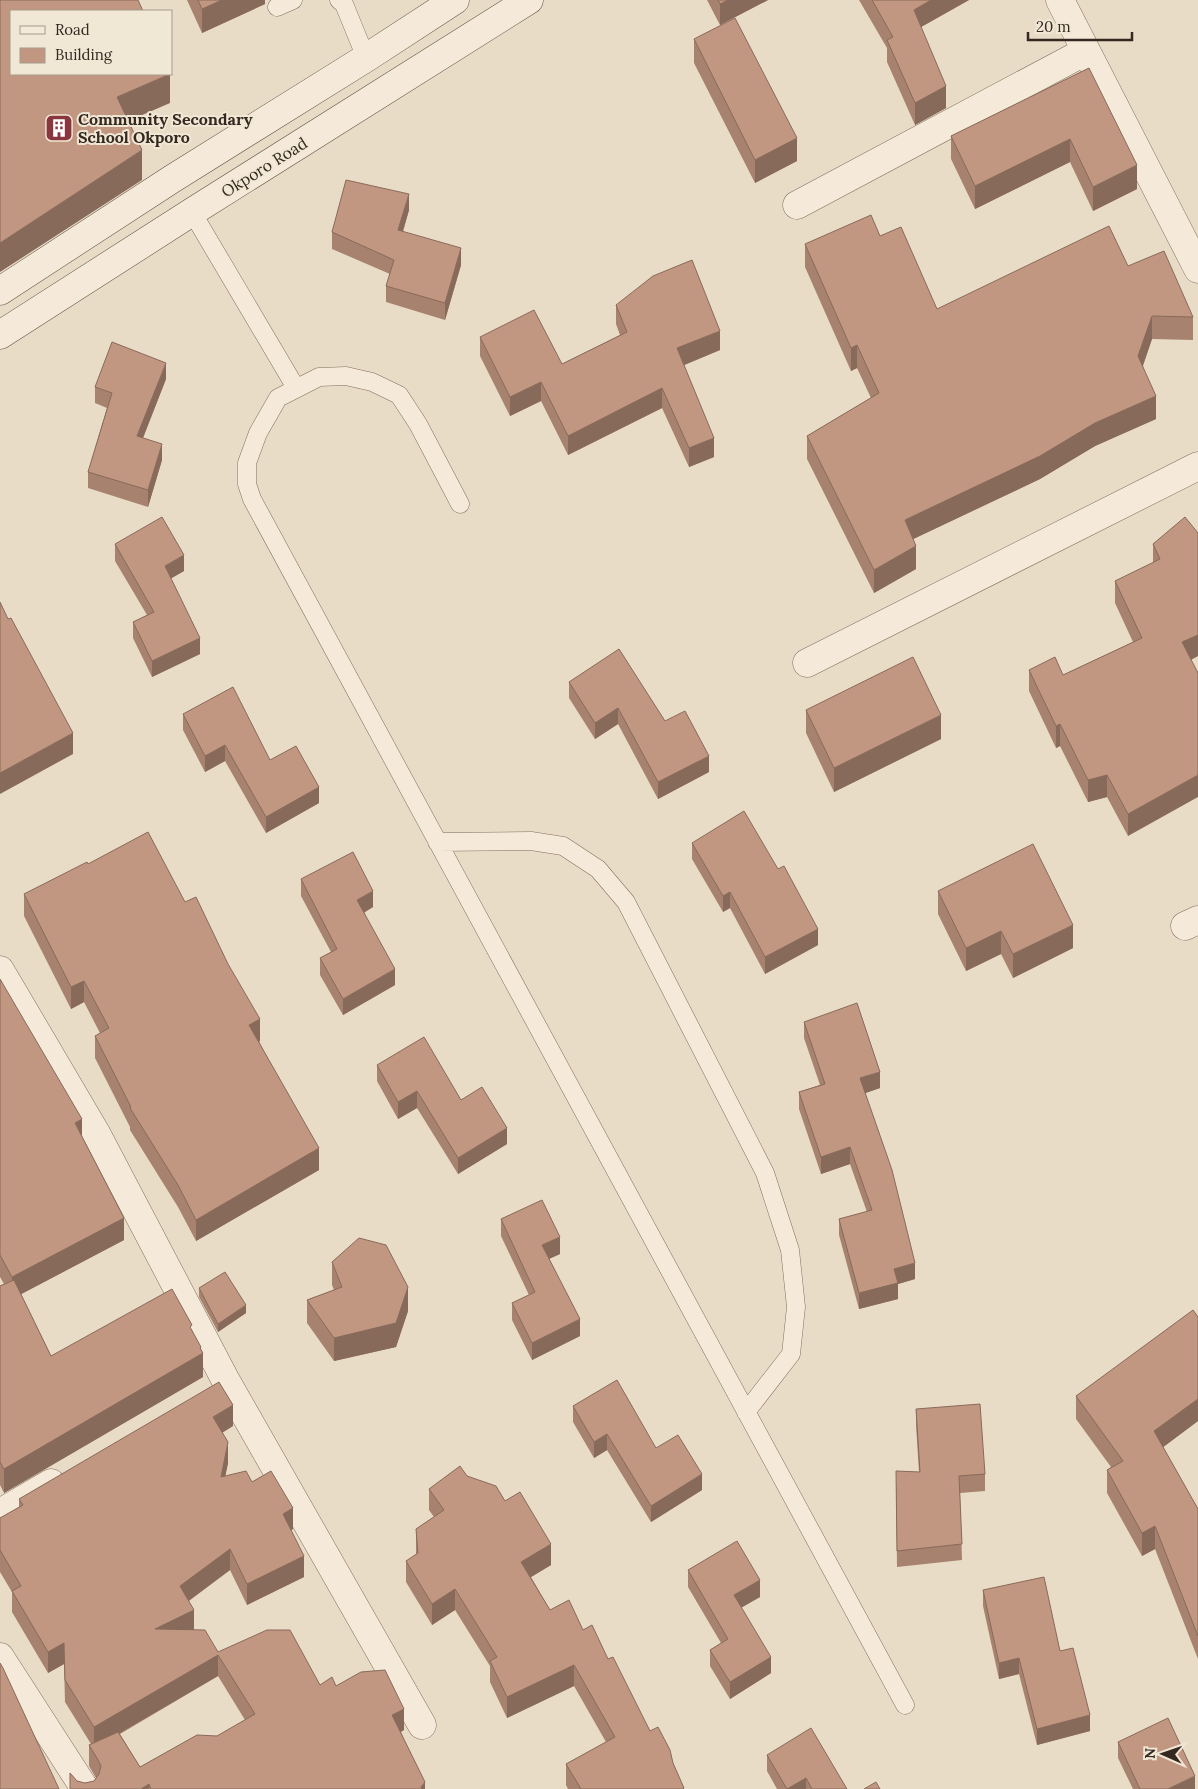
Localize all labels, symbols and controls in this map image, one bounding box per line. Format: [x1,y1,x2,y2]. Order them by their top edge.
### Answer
legend [10,10,172,75]
scale bar [1028,10,1132,42]
text: 20 m [1036,17,1071,36]
text: Road [55,20,90,39]
text: Building [55,45,113,64]
place label: Community Secondary School Okporo [78,109,253,147]
building icon: Community Secondary School Okporo [44,113,74,143]
street label: Okporo Road [217,132,311,201]
north arrow [1138,1729,1188,1779]
text: N [1141,1748,1159,1759]

